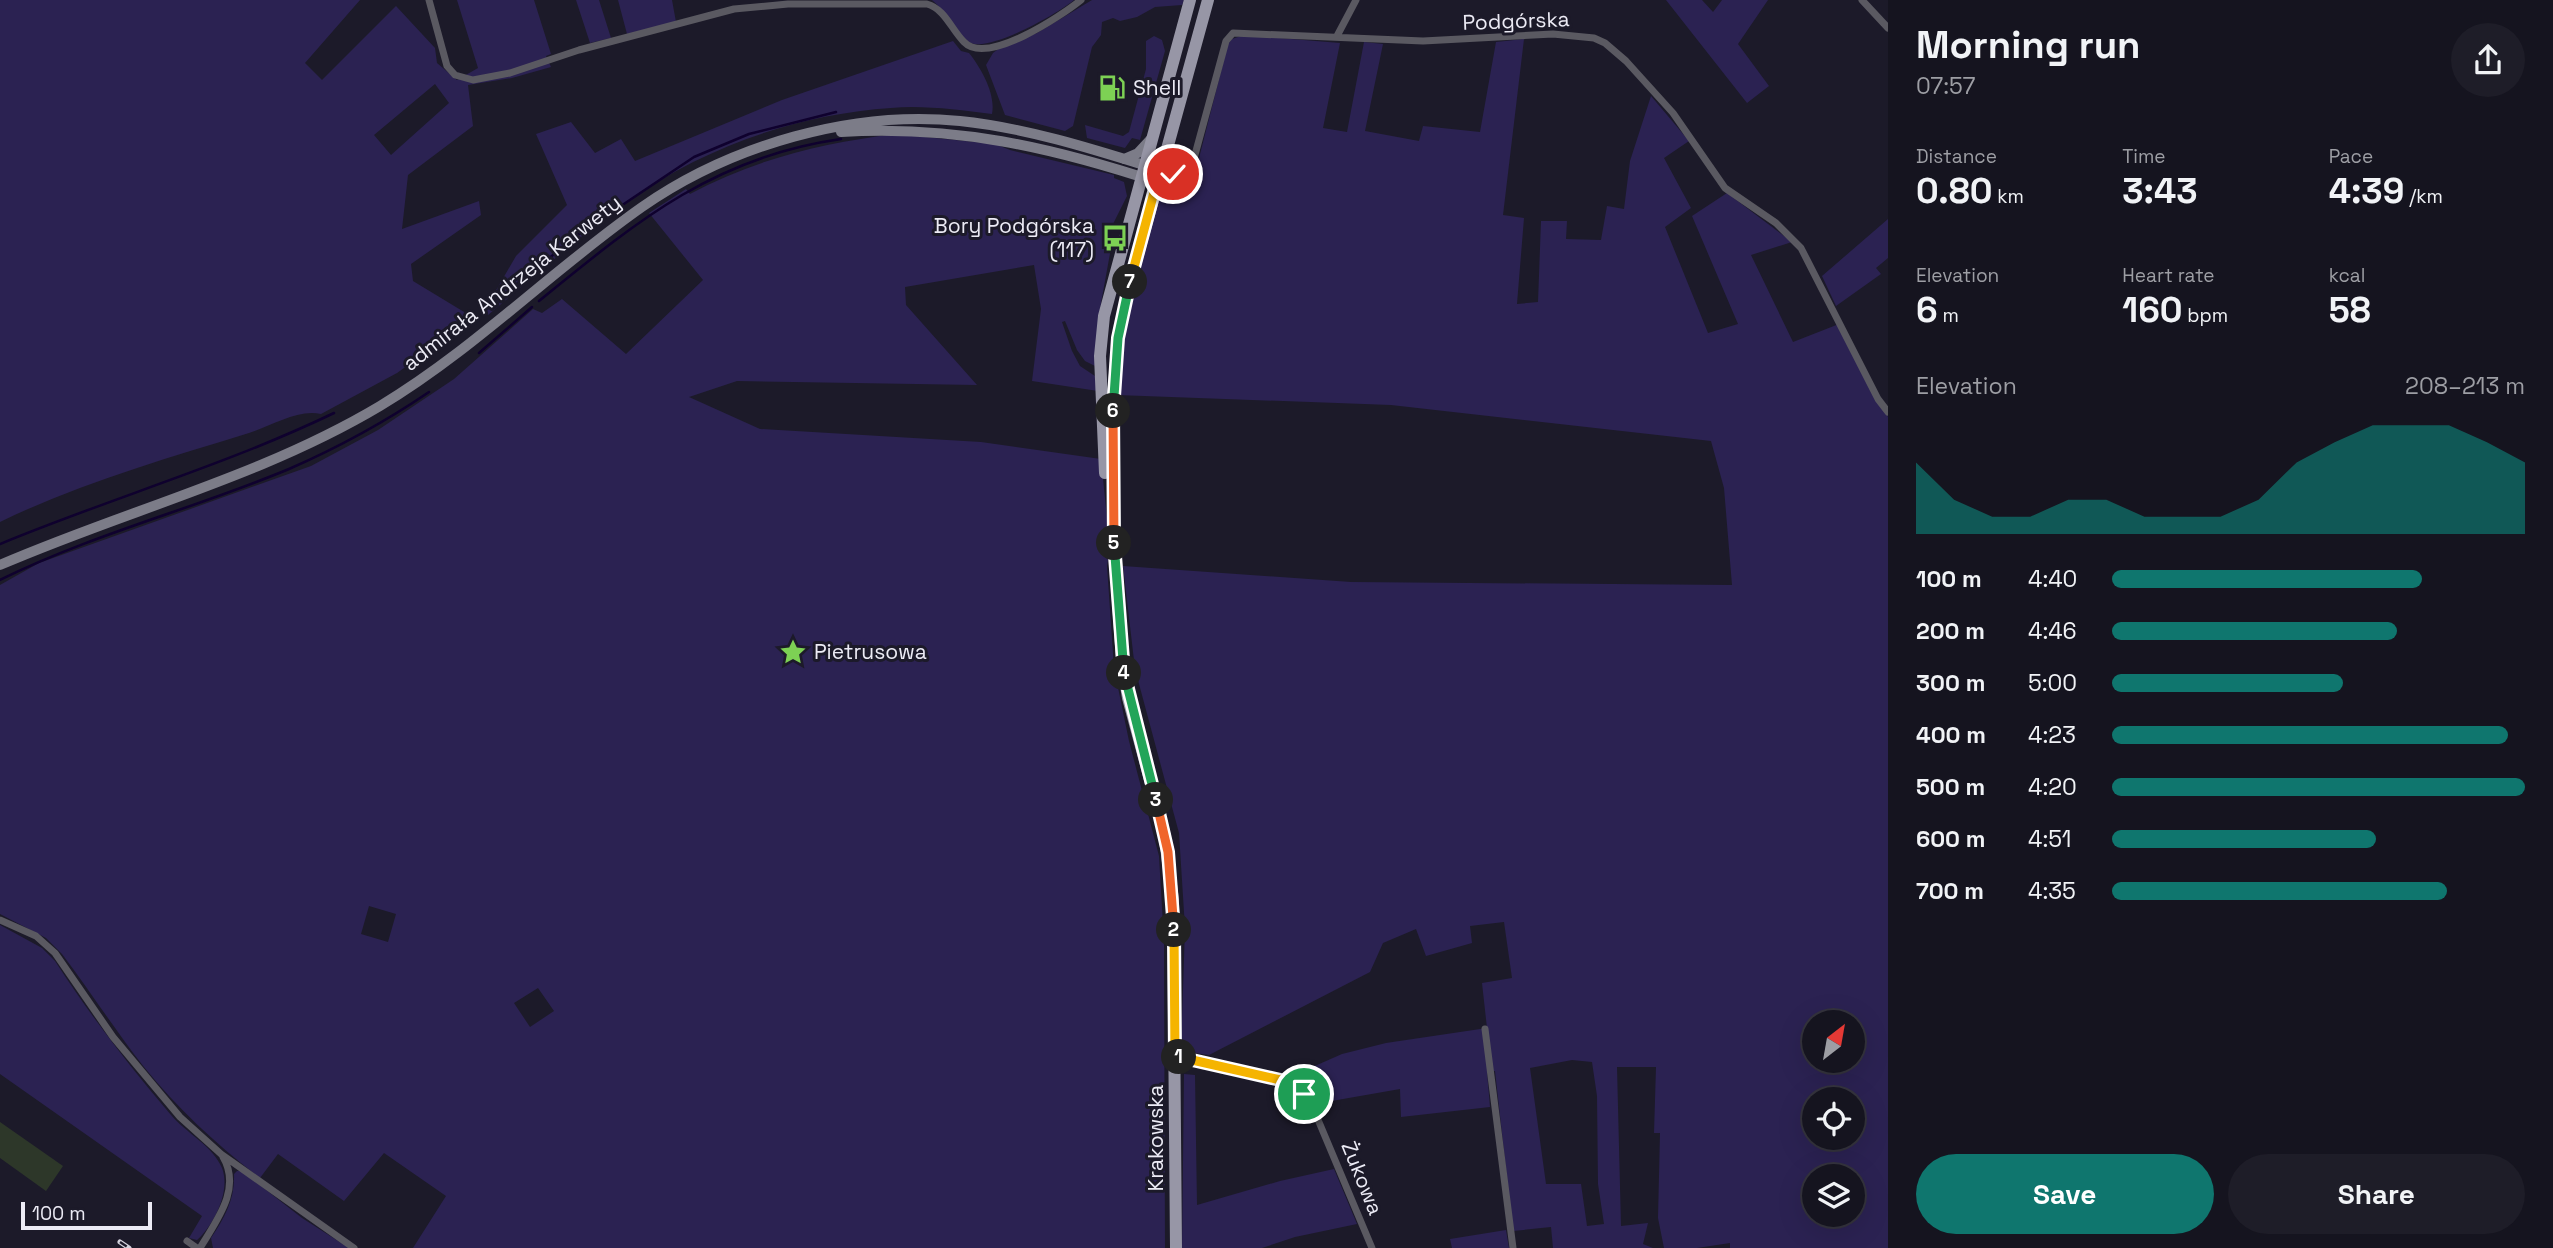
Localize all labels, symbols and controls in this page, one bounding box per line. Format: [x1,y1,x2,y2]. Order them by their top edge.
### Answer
street label: Podgórska [1462,5,1570,36]
text: Morning run [1916,21,2141,69]
button: share [2451,23,2525,97]
text: 07:57 [1916,71,1976,101]
fuel station icon: Shell [1097,73,1127,103]
place label: Shell [1133,74,1181,101]
pin [1143,144,1203,204]
text: Distance [1916,144,1997,169]
text: Time [2122,144,2166,169]
text: Pace [2329,144,2373,169]
icon: check [1154,155,1192,193]
text: 0.80 [1916,169,1992,213]
text: 3:43 [2122,169,2198,213]
text: 4:39 [2329,169,2404,213]
text: km [1992,184,2024,209]
text: /km [2404,184,2443,209]
street label: admirała Andrzeja Karwety [397,189,626,376]
place label: Bory Podgórska (117) [934,212,1094,263]
bus stop icon: Bory Podgórska (117) [1100,223,1130,253]
text: Elevation [1916,263,1999,288]
text: Heart rate [2122,263,2215,288]
text: kcal [2329,263,2365,288]
pin: 7 [1112,264,1148,300]
text: 7 [1124,269,1135,294]
text: 6 [1916,288,1938,332]
text: 160 [2122,288,2182,332]
text: 58 [2329,288,2371,332]
text: m [1938,303,1959,328]
text: bpm [2182,303,2228,328]
text: Elevation [1916,371,2017,401]
text: 208–213 m [2405,371,2525,401]
pin: 6 [1096,394,1130,428]
text: 6 [1107,398,1118,423]
pin: 5 [1096,526,1132,560]
text: 5 [1108,530,1119,555]
text: 100 m [1916,564,1982,594]
text: 4:40 [2028,564,2077,594]
text: 200 m [1916,616,1985,646]
text: 4:46 [2028,616,2077,646]
place icon: Pietrusowa [778,637,808,667]
place label: Pietrusowa [814,638,927,665]
pin: 4 [1106,656,1142,690]
text: 4 [1117,660,1130,685]
text: 300 m [1916,668,1985,698]
text: 5:00 [2028,668,2077,698]
text: 400 m [1916,720,1986,750]
text: 4:23 [2028,720,2076,750]
text: 500 m [1916,772,1985,802]
text: 4:20 [2028,772,2077,802]
pin: 3 [1138,782,1174,818]
text: 3 [1150,787,1161,812]
text: 600 m [1916,824,1986,854]
text: 4:51 [2028,824,2071,854]
text: 700 m [1916,876,1984,906]
text: 4:35 [2028,876,2076,906]
pin: 2 [1156,912,1192,948]
text: 2 [1168,917,1179,942]
north arrow [1802,1010,1866,1073]
map controls [1802,1010,1865,1227]
pin: 1 [1162,1040,1196,1074]
text: 1 [1174,1044,1183,1069]
pin [1274,1064,1334,1124]
icon: arrive [1285,1075,1323,1113]
street label: Krakowska [1142,1085,1169,1191]
button: locate [1802,1087,1865,1150]
street label: Żukowa [1336,1137,1389,1219]
button: Save [1916,1154,2214,1234]
button: Share [2228,1154,2525,1234]
button: layers [1802,1164,1865,1227]
scale bar [21,1199,152,1231]
text: 100 m [32,1201,86,1226]

